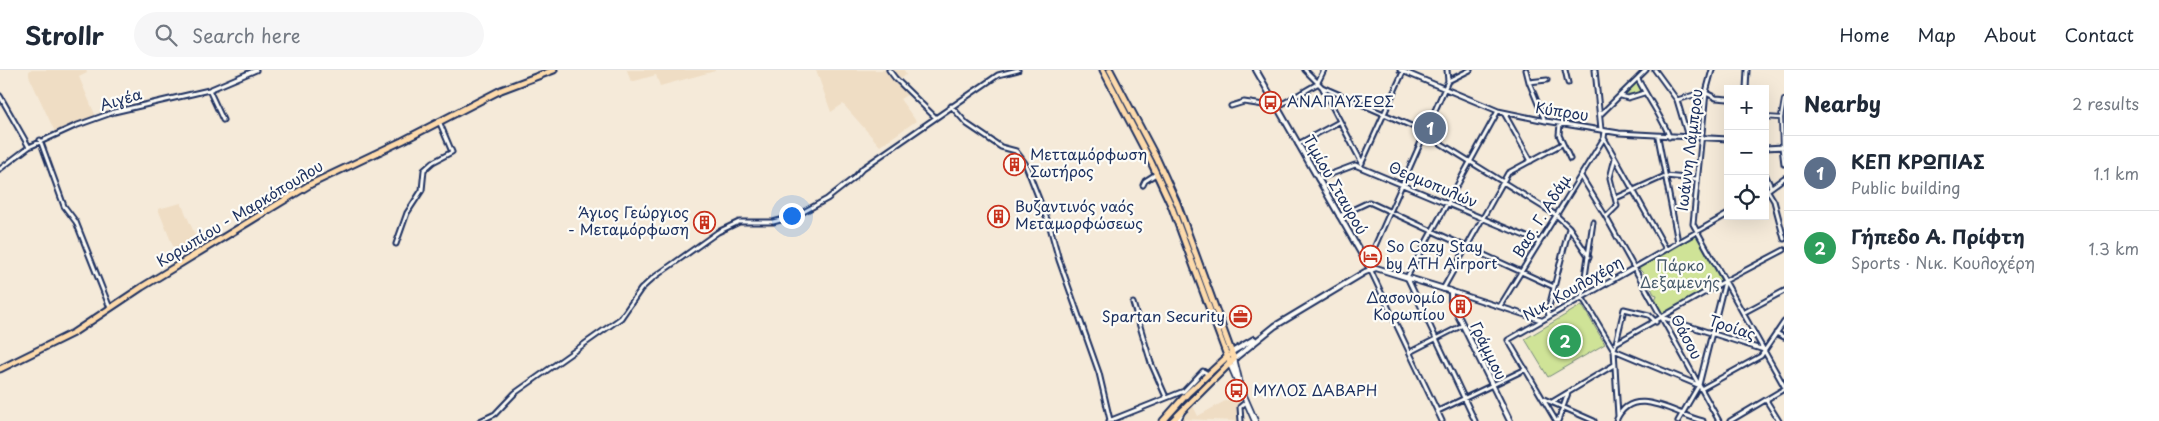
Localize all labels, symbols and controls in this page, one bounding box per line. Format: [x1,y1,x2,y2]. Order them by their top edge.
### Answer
search box [134,12,484,57]
text: Strollr [25,17,104,53]
icon: search [152,21,180,49]
text: Search here [192,21,301,49]
text: Home [1839,21,1889,48]
text: Map [1917,21,1956,48]
text: About [1984,21,2036,48]
text: Contact [2064,21,2134,48]
street label: Αιγέα [97,82,145,116]
map controls [1724,85,1769,220]
button: + [1724,85,1769,130]
street label: Ιωάννη Λάμπρου [1670,87,1707,212]
text: Nearby [1804,87,1881,119]
place label: ΑΝΑΠΑΥΣΕΩΣ [1287,89,1394,112]
bus stop icon: ΑΝΑΠΑΥΣΕΩΣ [1259,90,1283,114]
text: 2 results [2072,91,2139,115]
street label: Κύπρου [1534,95,1590,126]
pin: 1 [1414,109,1446,147]
street label: Τιμίου Σταυρού [1298,130,1374,238]
button: − [1724,130,1769,175]
place label: Μετταμόρφωση Σωτήρος [1030,142,1147,182]
text: ΚΕΠ ΚΡΩΠΙΑΣ [1851,147,1985,175]
building icon: Μετταμόρφωση Σωτήρος [1002,152,1026,176]
street label: Κορωπίου - Μαρκόπουλου [152,154,327,272]
street label: Θερμοπυλών [1385,155,1482,213]
text: 1 [1816,161,1824,185]
text: 1.1 km [2093,161,2139,185]
street label: Βασ. Γ. Αδάμ [1506,169,1576,261]
button: locate [1724,175,1769,220]
text: Public building [1851,175,1961,199]
place label: Βυζαντινός ναός Μεταμορφώσεως [1015,194,1143,234]
place label: Άγιος Γεώργιος - Μεταμόρφωση [568,200,689,240]
your location [779,203,805,229]
building icon: Βυζαντινός ναός Μεταμορφώσεως [987,204,1011,228]
building icon: Άγιος Γεώργιος - Μεταμόρφωση [693,210,717,234]
text: Γήπεδο Α. Πρίφτη [1851,222,2025,250]
place label: So Cozy Stay by ATH Airport [1386,234,1497,274]
text: 2 [1814,236,1826,260]
text: 1.3 km [2089,236,2139,260]
hotel icon: So Cozy Stay by ATH Airport [1358,244,1382,268]
street label: Νικ. Κουλοχέρη [1518,250,1627,326]
text: Sports · Νικ. Κουλοχέρη [1851,250,2035,274]
park label: Πάρκο Δεξαμενής [1640,253,1720,293]
place label: Δασονομίο Κορωπίου [1366,285,1445,325]
building icon: Δασονομίο Κορωπίου [1449,295,1473,319]
place label: Spartan Security [1102,304,1225,327]
office icon: Spartan Security [1229,305,1253,329]
street label: Τροίας [1706,308,1759,345]
street label: Θάσου [1666,310,1709,363]
street label: Γράμμου [1465,317,1513,383]
pin: 2 [1549,322,1581,360]
place label: ΜΥΛΟΣ ΔΑΒΑΡΗ [1253,378,1378,401]
bus stop icon: ΜΥΛΟΣ ΔΑΒΑΡΗ [1225,379,1249,403]

